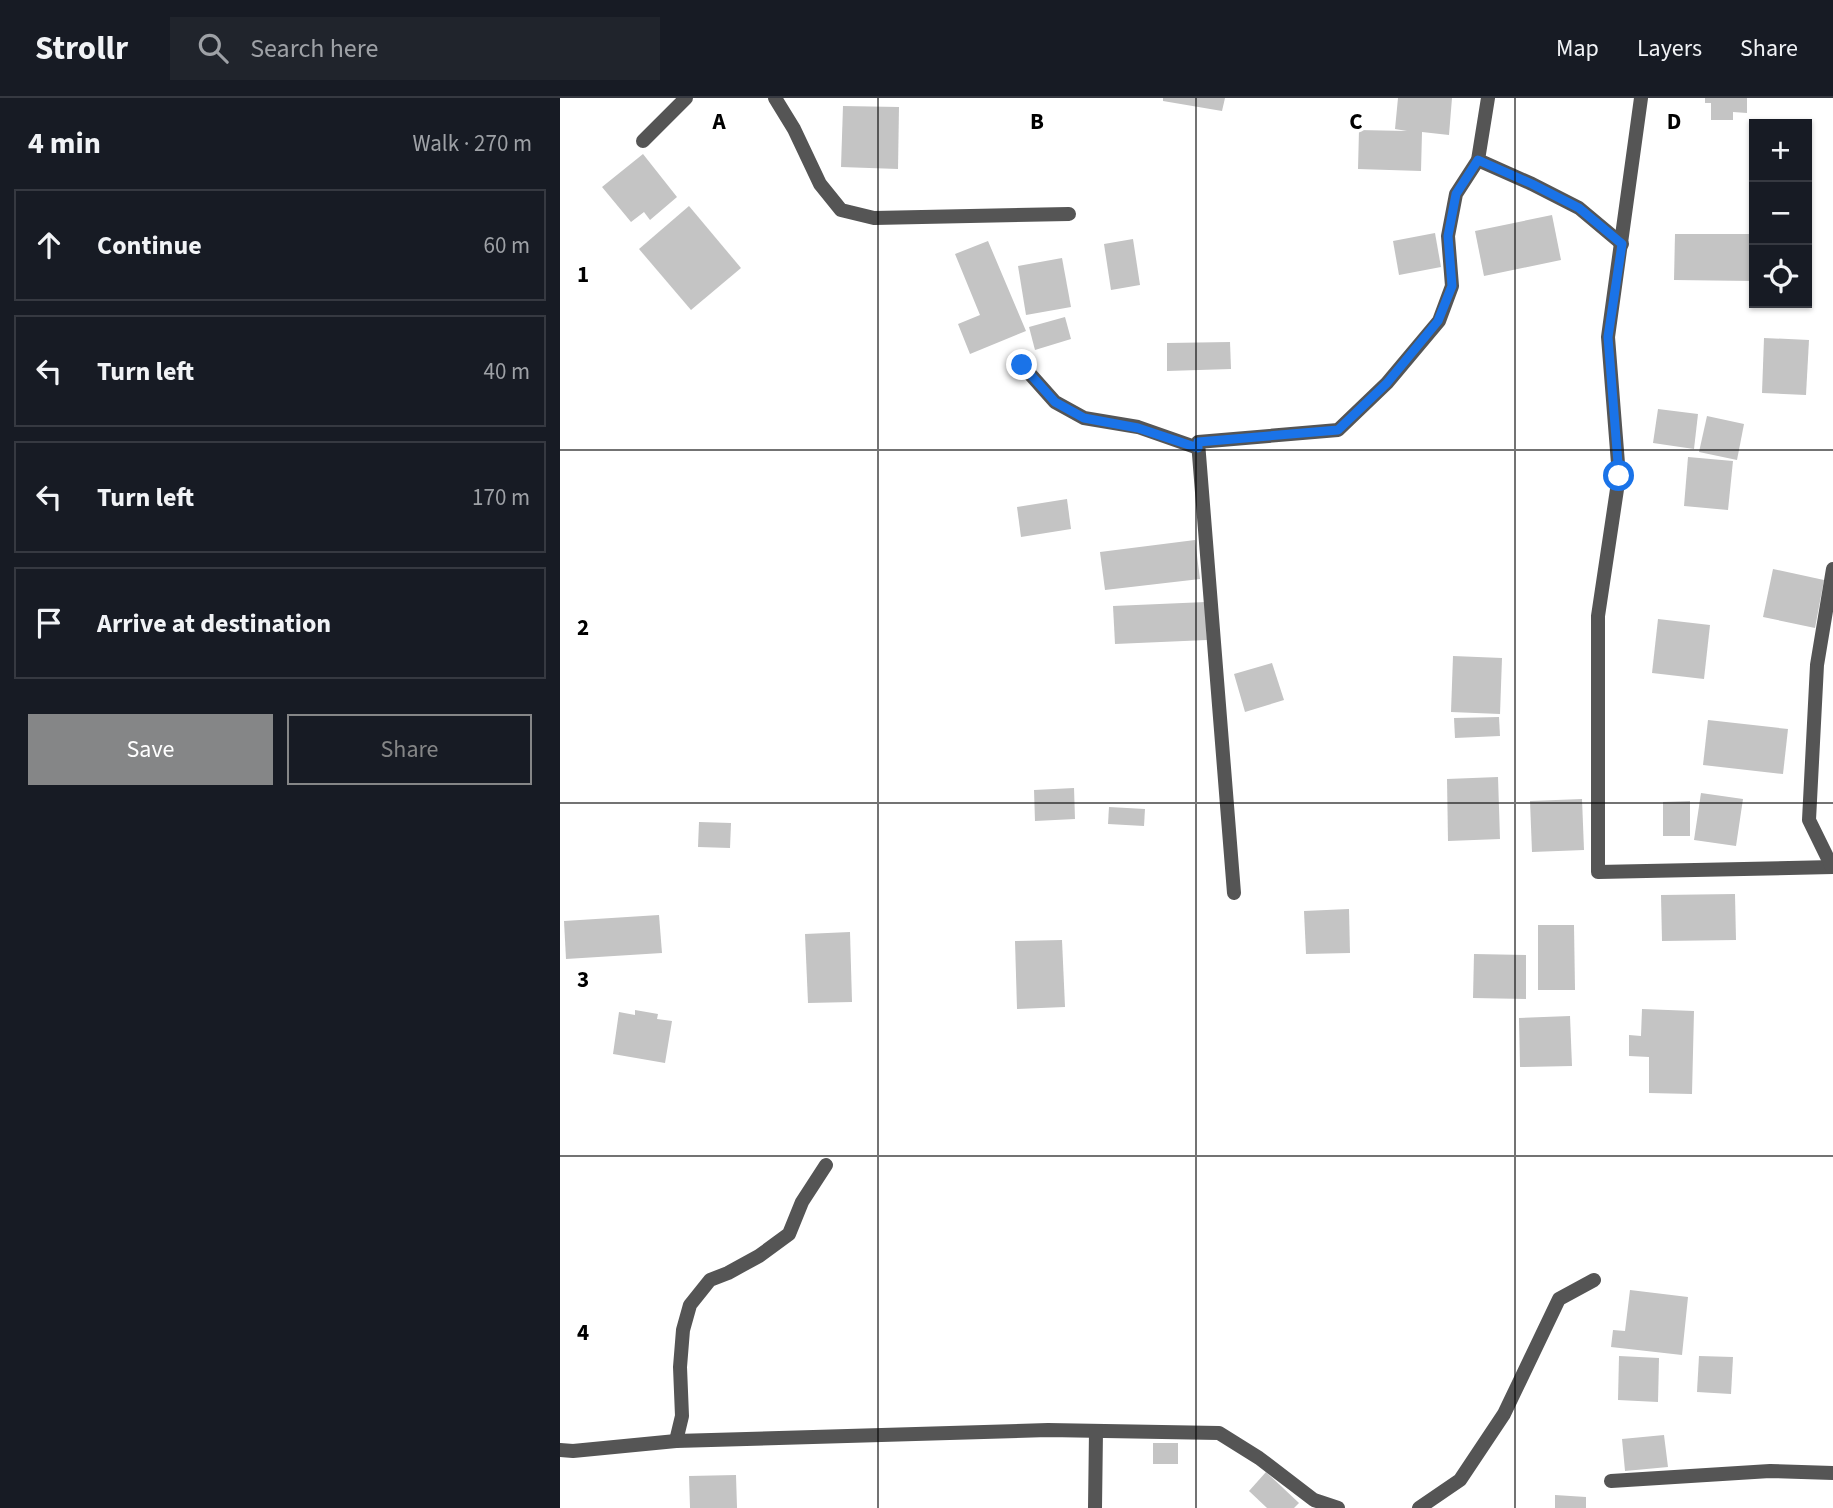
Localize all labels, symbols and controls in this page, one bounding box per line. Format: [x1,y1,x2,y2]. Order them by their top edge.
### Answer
search box [170,17,660,80]
text: Strollr [35,25,128,72]
icon: search [194,29,232,67]
text: Search here [250,30,378,67]
text: Map [1556,31,1599,66]
text: Layers [1637,31,1702,66]
text: Share [1740,31,1798,66]
text: A [711,105,726,138]
text: B [1030,105,1044,138]
text: C [1349,105,1363,138]
text: D [1667,105,1681,138]
map controls [1749,119,1812,308]
button: + [1749,119,1812,182]
text: 4 min [28,122,101,165]
text: Walk · 270 m [413,127,532,160]
button: − [1749,182,1812,245]
icon: ahead [30,226,68,264]
text: Continue [97,227,202,264]
text: 60 m [483,229,530,262]
button: locate [1749,245,1812,308]
text: 1 [577,258,589,291]
route end [1006,349,1037,380]
icon: left [30,352,68,390]
text: Turn left [97,353,194,390]
text: 40 m [483,355,530,388]
route start [1603,460,1634,491]
icon: left [30,478,68,516]
text: Turn left [97,479,194,516]
text: 170 m [472,481,530,514]
icon: arrive [30,604,68,642]
text: Arrive at destination [97,605,331,642]
text: 2 [577,611,589,644]
button: Save [28,714,273,785]
button: Share [287,714,532,785]
text: 3 [577,963,589,996]
text: 4 [577,1316,589,1349]

